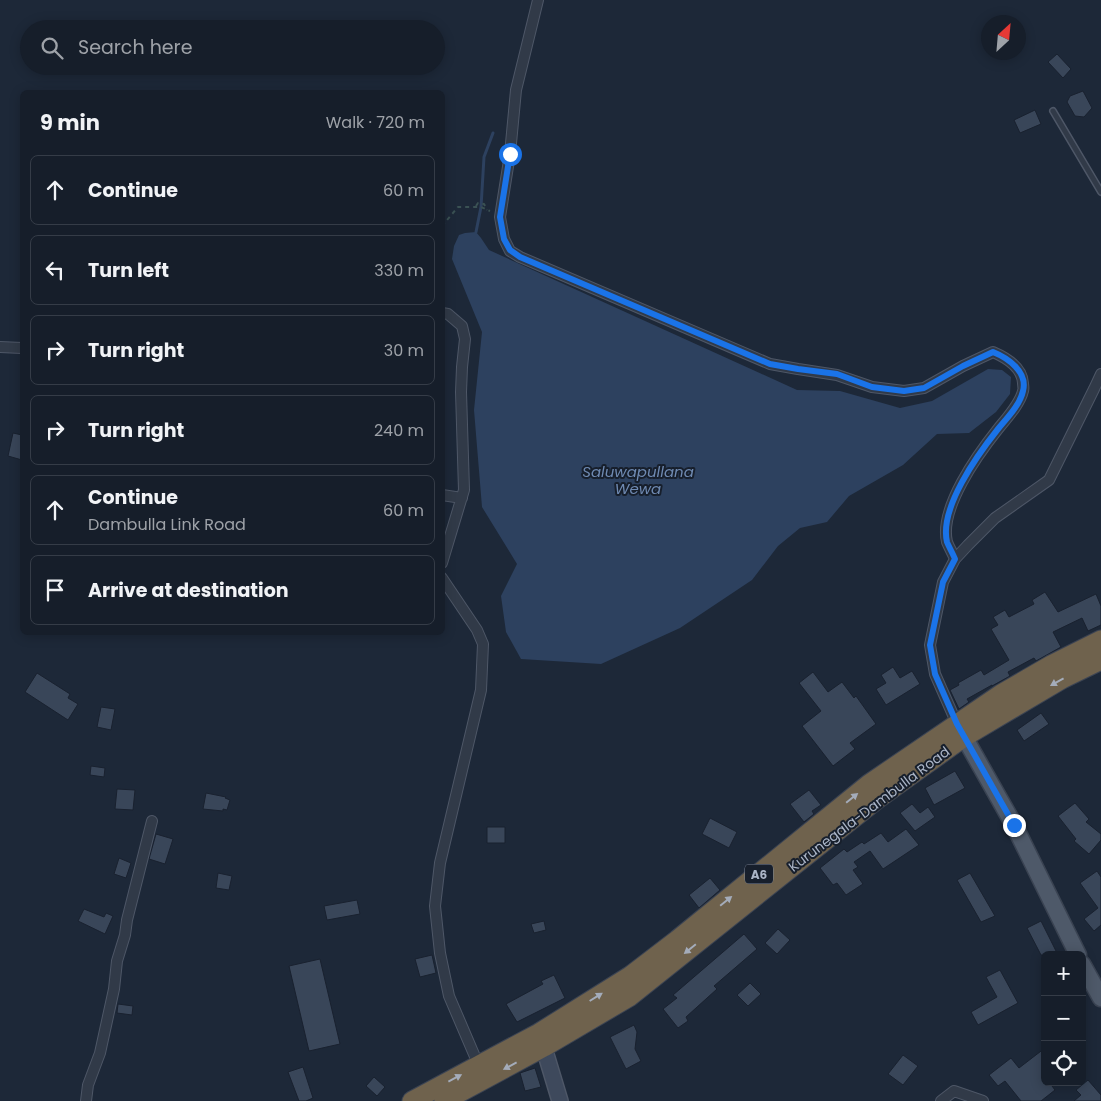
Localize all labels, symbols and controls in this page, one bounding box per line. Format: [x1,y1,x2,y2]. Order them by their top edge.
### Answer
north arrow [981,15,1026,60]
search box [20,20,445,75]
icon: search [38,34,66,62]
text: Search here [78,34,192,61]
text: 9 min [40,108,100,137]
text: Walk · 720 m [326,111,425,134]
route start [499,143,522,166]
icon: ahead [41,176,69,204]
text: Continue [88,177,178,204]
text: 60 m [383,179,424,202]
icon: left [41,256,69,284]
text: Turn left [88,257,169,284]
text: 330 m [374,259,424,282]
icon: right [41,336,69,364]
text: Turn right [88,337,184,364]
text: 30 m [384,339,424,362]
icon: right [41,416,69,444]
text: Turn right [88,417,184,444]
text: 240 m [374,419,424,442]
water label: Saluwapullana Wewa [582,461,694,499]
text: Continue [88,484,178,511]
icon: ahead [41,496,69,524]
text: 60 m [383,499,424,522]
text: Dambulla Link Road [88,513,246,536]
icon: arrive [41,576,69,604]
text: Arrive at destination [88,577,289,604]
one-way arrow [1051,677,1064,686]
street label: Kurunegala-Dambulla Road [784,742,954,876]
one-way arrow [845,793,858,804]
route end [1003,814,1026,837]
road number: A6 [745,864,773,884]
one-way arrow [719,895,732,906]
one-way arrow [684,943,697,954]
map controls [1041,951,1086,1086]
button: + [1041,951,1086,996]
one-way arrow [589,993,602,1002]
button: − [1041,996,1086,1041]
button: locate [1041,1041,1086,1086]
one-way arrow [503,1061,517,1070]
one-way arrow [448,1074,462,1082]

